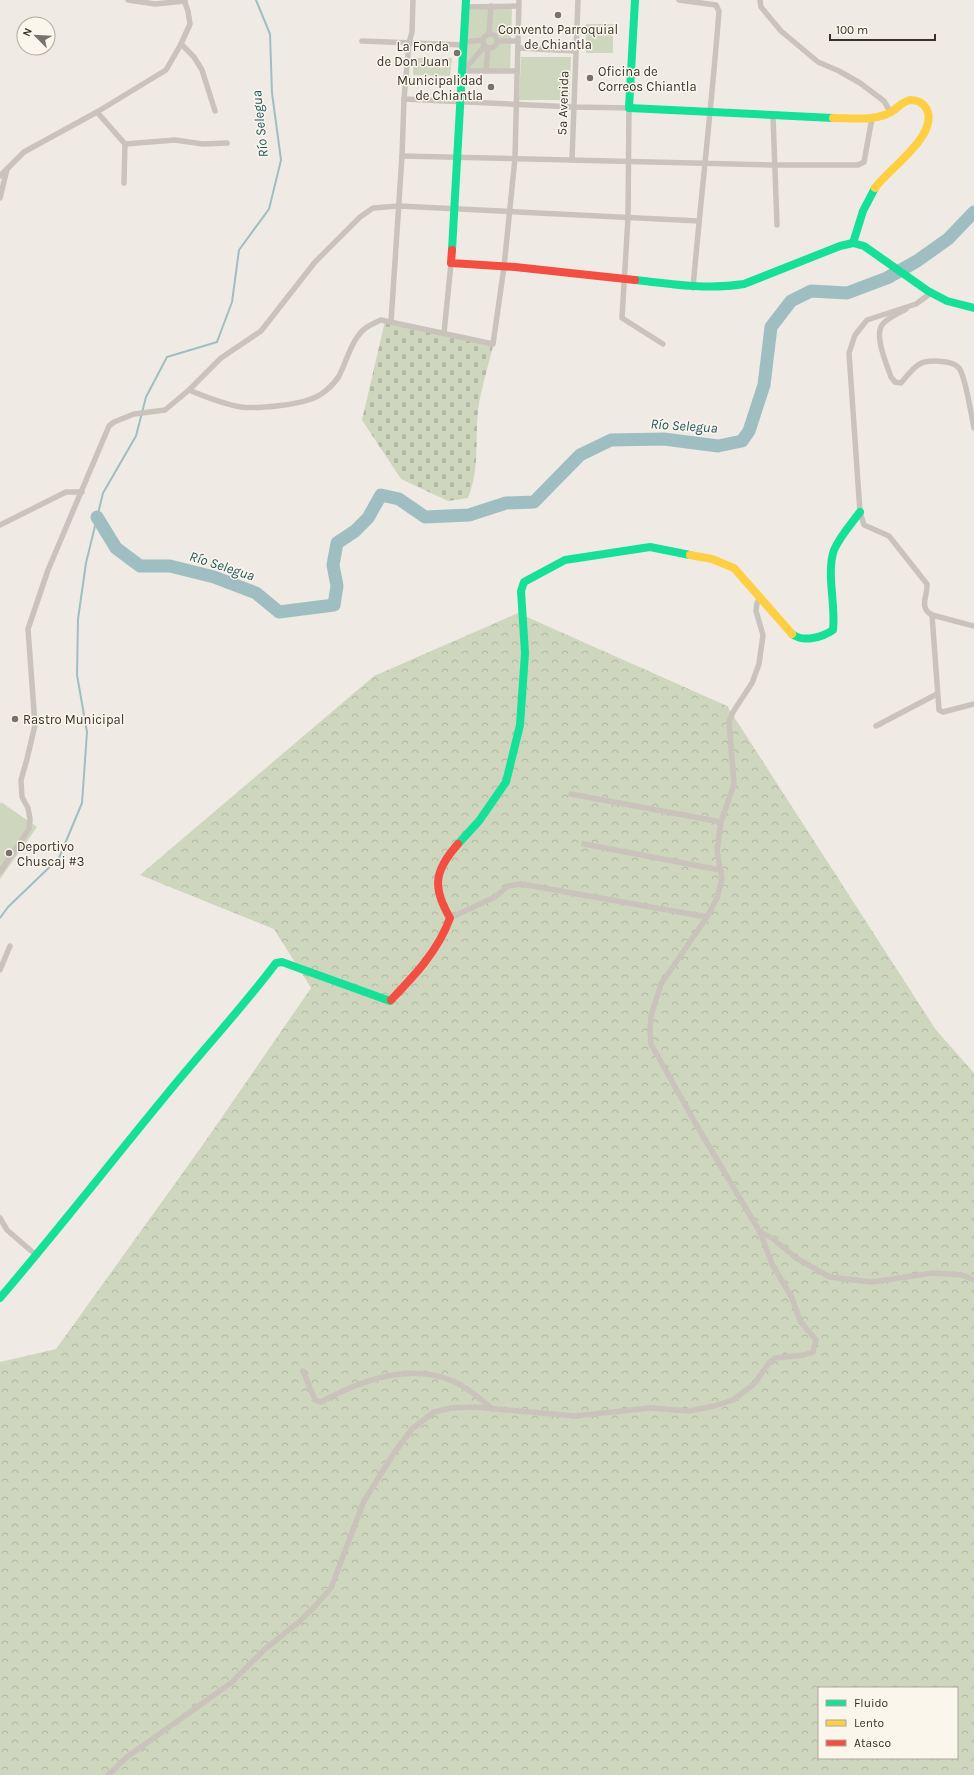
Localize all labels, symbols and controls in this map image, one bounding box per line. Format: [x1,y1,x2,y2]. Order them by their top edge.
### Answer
marker: Convento Parroquial de Chiantla [553,10,563,20]
north arrow [16,16,56,56]
scale bar [830,16,935,42]
place label: Convento Parroquial de Chiantla [498,22,618,52]
text: 100 m [836,23,868,37]
text: N [20,26,35,38]
place label: La Fonda de Don Juan [377,39,449,69]
marker: La Fonda de Don Juan [452,48,462,58]
place label: Oficina de Correos Chiantla [598,64,697,94]
street label: 5a Avenida [554,70,572,136]
place label: Municipalidad de Chiantla [397,73,483,103]
marker: Oficina de Correos Chiantla [585,73,595,83]
marker: Municipalidad de Chiantla [486,82,496,92]
water label: Río Selegua [248,90,272,158]
water label: Río Selegua [650,415,718,437]
water label: Río Selegua [187,548,257,584]
place label: Rastro Municipal [23,712,124,727]
marker: Rastro Municipal [10,714,20,724]
place label: Deportivo Chuscaj #3 [17,839,84,869]
marker: Deportivo Chuscaj #3 [4,848,14,858]
legend [818,1687,958,1759]
text: Fluido [854,1696,888,1710]
text: Lento [854,1716,884,1730]
text: Atasco [854,1736,891,1750]

